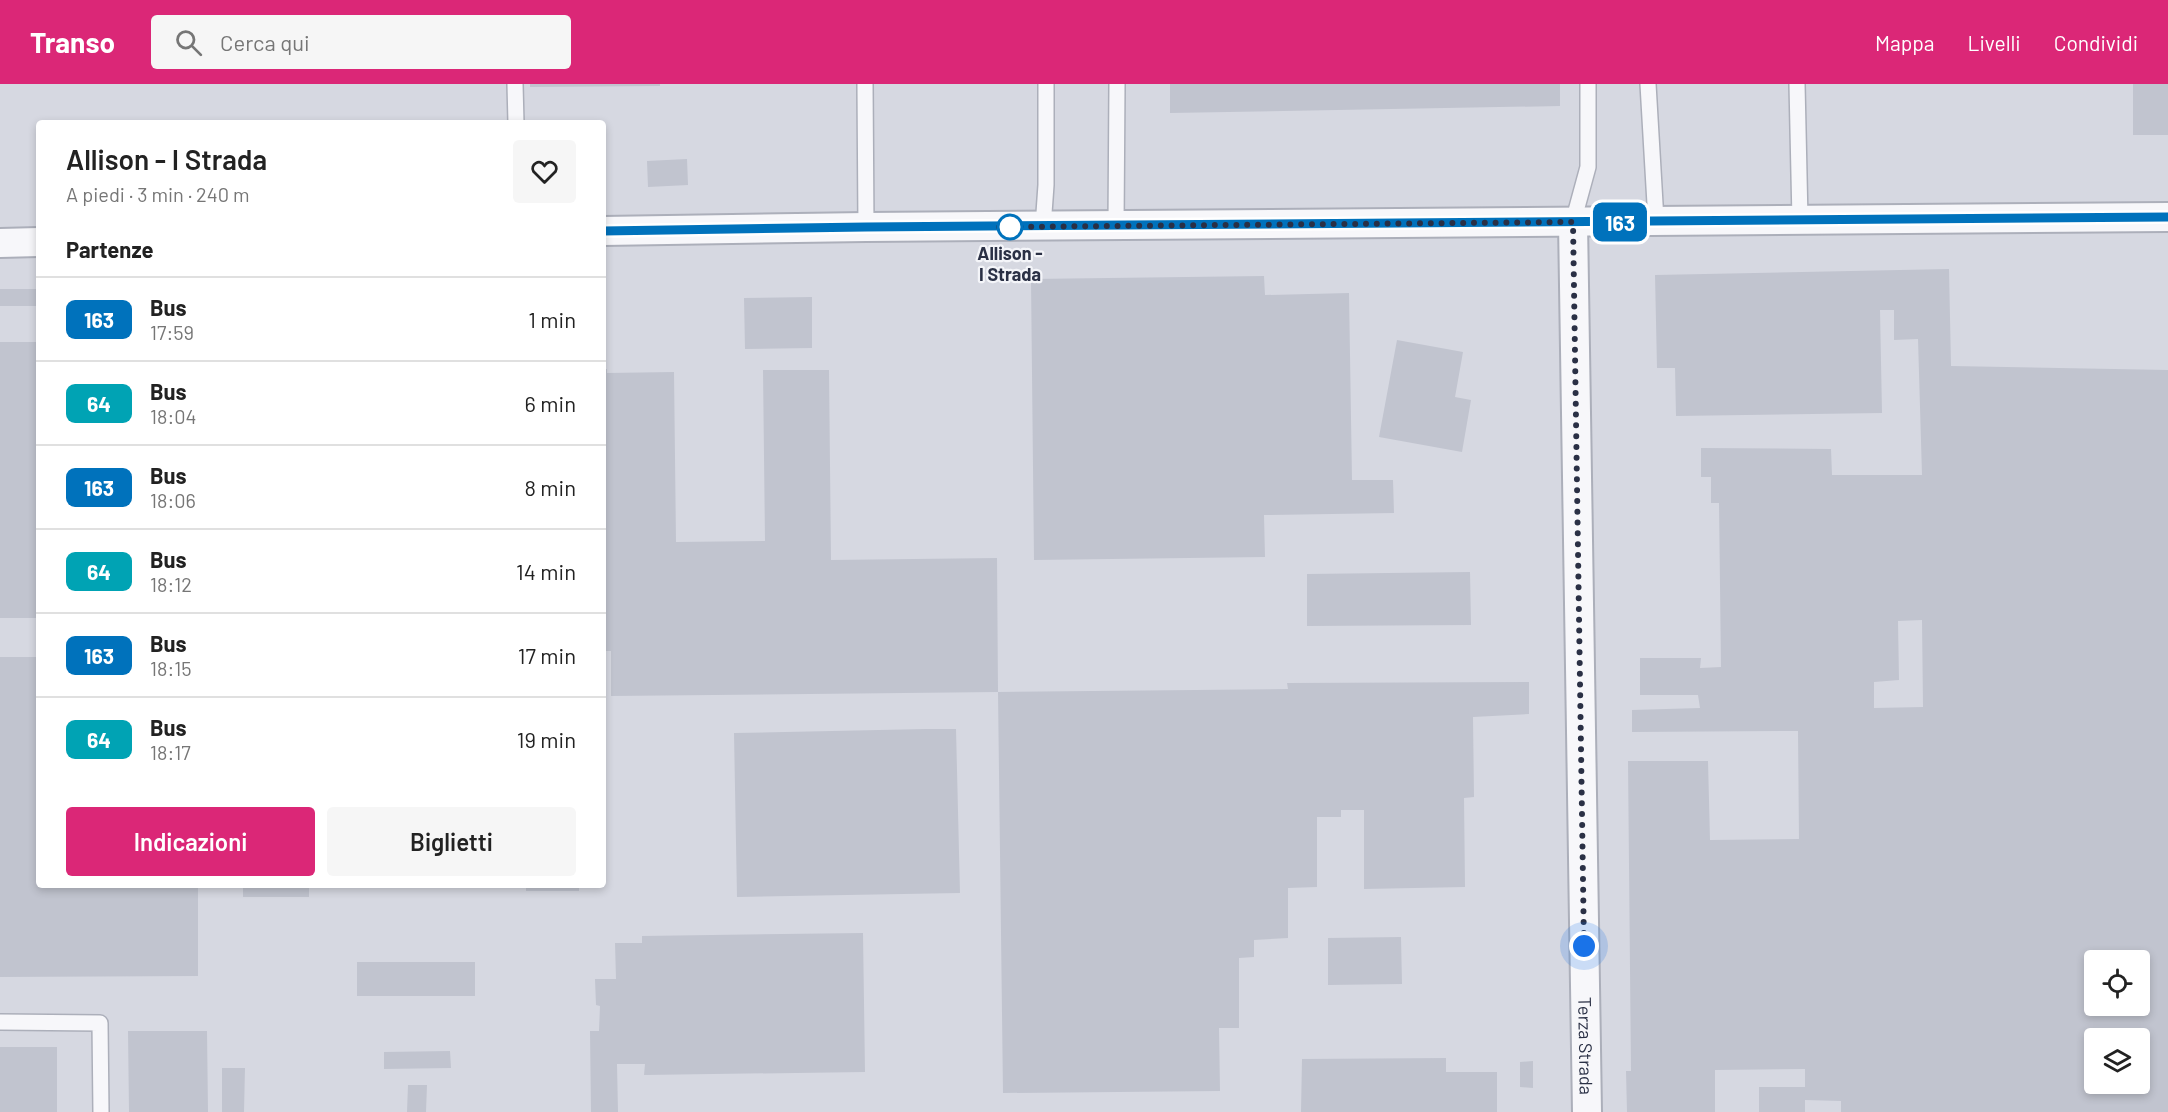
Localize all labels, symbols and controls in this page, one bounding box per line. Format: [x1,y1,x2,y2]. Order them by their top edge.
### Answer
search box [151,15,571,69]
text: Transo [30,25,115,59]
icon: search [172,26,205,59]
text: Cerca qui [220,29,310,55]
text: Mappa [1875,30,1935,55]
text: Livelli [1968,30,2021,55]
text: Condividi [2054,30,2138,55]
button: heart [513,140,576,203]
text: Allison - I Strada [66,142,267,176]
text: A piedi · 3 min · 240 m [66,182,250,206]
line badge: 163 [1586,202,1654,242]
text: 163 [1605,210,1635,235]
marker: Allison - I Strada [997,214,1023,240]
text: Partenze [66,236,154,262]
place label: Allison - I Strada [977,242,1043,285]
text: Bus [150,294,187,320]
text: 1 min [528,306,576,332]
text: 163 [84,307,114,332]
text: 17:59 [150,320,194,344]
text: Bus [150,378,187,404]
text: 6 min [525,390,576,416]
text: 64 [87,391,111,416]
text: 18:04 [150,404,197,428]
text: Bus [150,462,187,488]
text: 8 min [524,474,576,500]
text: 163 [84,475,114,500]
text: 18:06 [150,488,196,512]
text: Bus [150,546,187,572]
text: 14 min [516,558,576,584]
text: 64 [87,559,111,584]
text: 18:12 [150,572,192,596]
text: Bus [150,630,187,656]
text: 17 min [518,642,576,668]
text: 163 [84,643,114,668]
text: 18:15 [150,656,191,680]
text: Bus [150,714,187,740]
text: 19 min [517,726,576,752]
text: 64 [87,727,111,752]
text: 18:17 [150,740,191,764]
button: Indicazioni [66,807,315,876]
button: Biglietti [327,807,576,876]
your location [1569,931,1599,961]
map controls [2084,950,2150,1094]
button: locate [2084,950,2150,1016]
street label: Terza Strada [1574,997,1598,1095]
button: layers [2084,1028,2150,1094]

